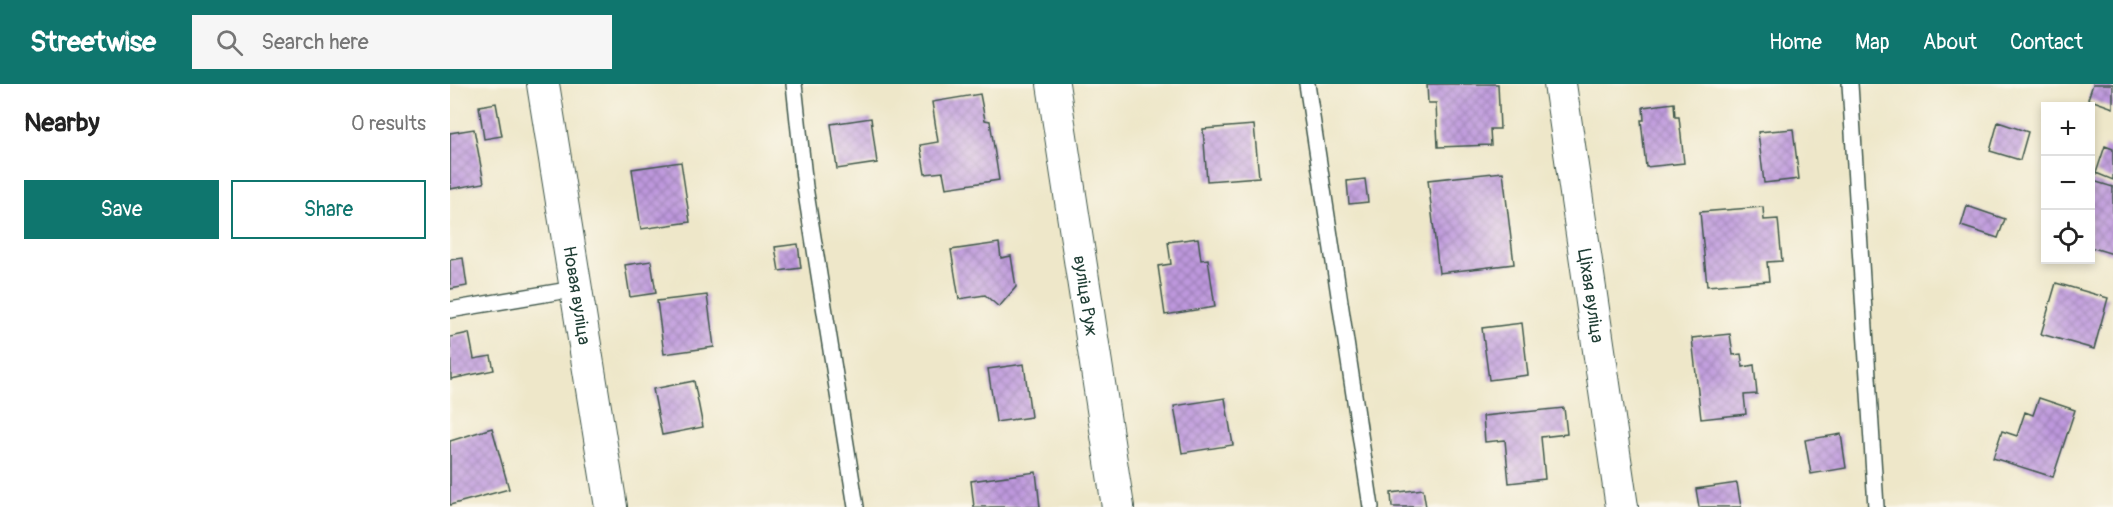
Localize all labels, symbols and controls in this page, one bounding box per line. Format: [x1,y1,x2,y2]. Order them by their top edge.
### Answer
search box [192,15,612,69]
text: Streetwise [30,25,156,60]
icon: search [213,26,246,59]
text: Search here [261,28,369,56]
text: Home [1769,29,1822,56]
text: Map [1855,29,1890,56]
text: About [1923,29,1977,56]
text: Contact [2010,29,2083,56]
map controls [2041,102,2095,264]
button: + [2041,102,2095,156]
text: Nearby [24,107,100,139]
text: 0 results [351,111,426,136]
button: − [2041,156,2095,210]
button: Save [24,180,219,239]
button: Share [231,180,426,239]
button: locate [2041,210,2095,264]
street label: Новая вуліца [558,244,596,346]
street label: Ціхая вуліца [1573,247,1609,344]
street label: вуліца Руж [1068,254,1103,338]

